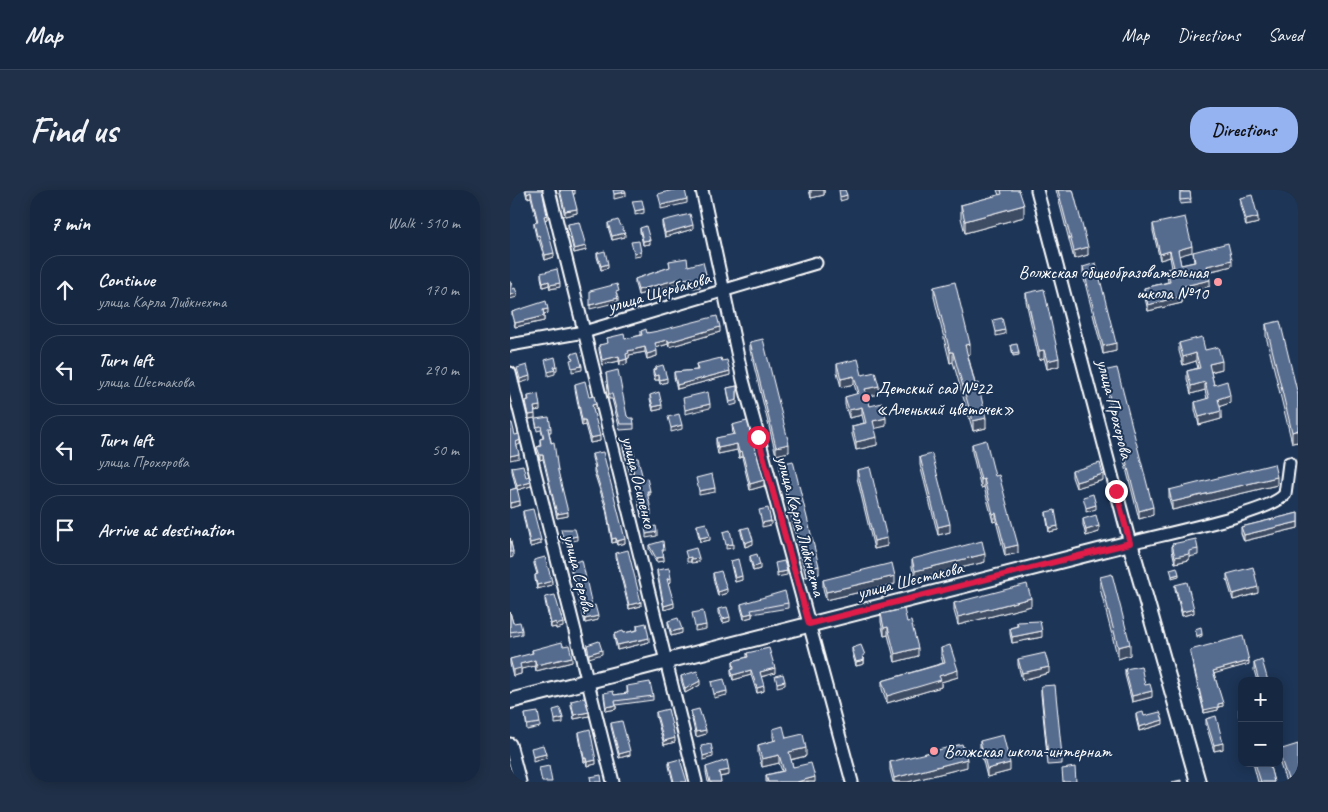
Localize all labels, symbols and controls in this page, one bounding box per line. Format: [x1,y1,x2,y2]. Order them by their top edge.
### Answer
text: Map [25,20,62,50]
text: Map [1122,24,1149,46]
text: Directions [1177,24,1240,46]
text: Saved [1268,24,1303,46]
button: Directions [1190,107,1298,153]
text: Find us [30,108,117,153]
text: 7 min [50,210,90,236]
text: Walk · 510 m [388,213,460,233]
place label: Волжская общеобразовательная школа №10 [1019,261,1210,304]
street label: улица Щербакова [604,267,714,317]
text: Continue [98,268,155,292]
icon: ahead [51,276,79,304]
marker: Волжская общеобразовательная школа №10 [1212,276,1224,288]
text: 170 m [425,280,459,300]
text: улица Карла Либкнехта [98,292,226,312]
text: Turn left [98,348,153,372]
icon: left [51,356,79,384]
street label: улица Прохорова [1092,356,1138,462]
text: 290 m [425,360,459,380]
text: улица Шестакова [98,372,194,392]
place label: Детский сад №22 «Аленький цветочек» [876,377,1014,420]
marker: Детский сад №22 «Аленький цветочек» [860,392,872,404]
route start [747,426,770,449]
text: Turn left [98,428,153,452]
street label: улица Осипенко [617,433,661,532]
icon: left [51,436,79,464]
text: 50 m [432,440,459,460]
text: улица Прохорова [98,452,189,472]
street label: улица Карла Либкнехта [771,452,831,600]
route end [1105,480,1128,503]
icon: arrive [51,516,79,544]
text: Arrive at destination [98,518,234,542]
street label: улица Серова [558,531,600,616]
street label: улица Шестакова [854,556,966,604]
map controls [1238,677,1283,767]
button: + [1238,677,1283,722]
button: − [1238,722,1283,767]
place label: Волжская школа-интернат [944,740,1112,762]
marker: Волжская школа-интернат [928,745,940,757]

